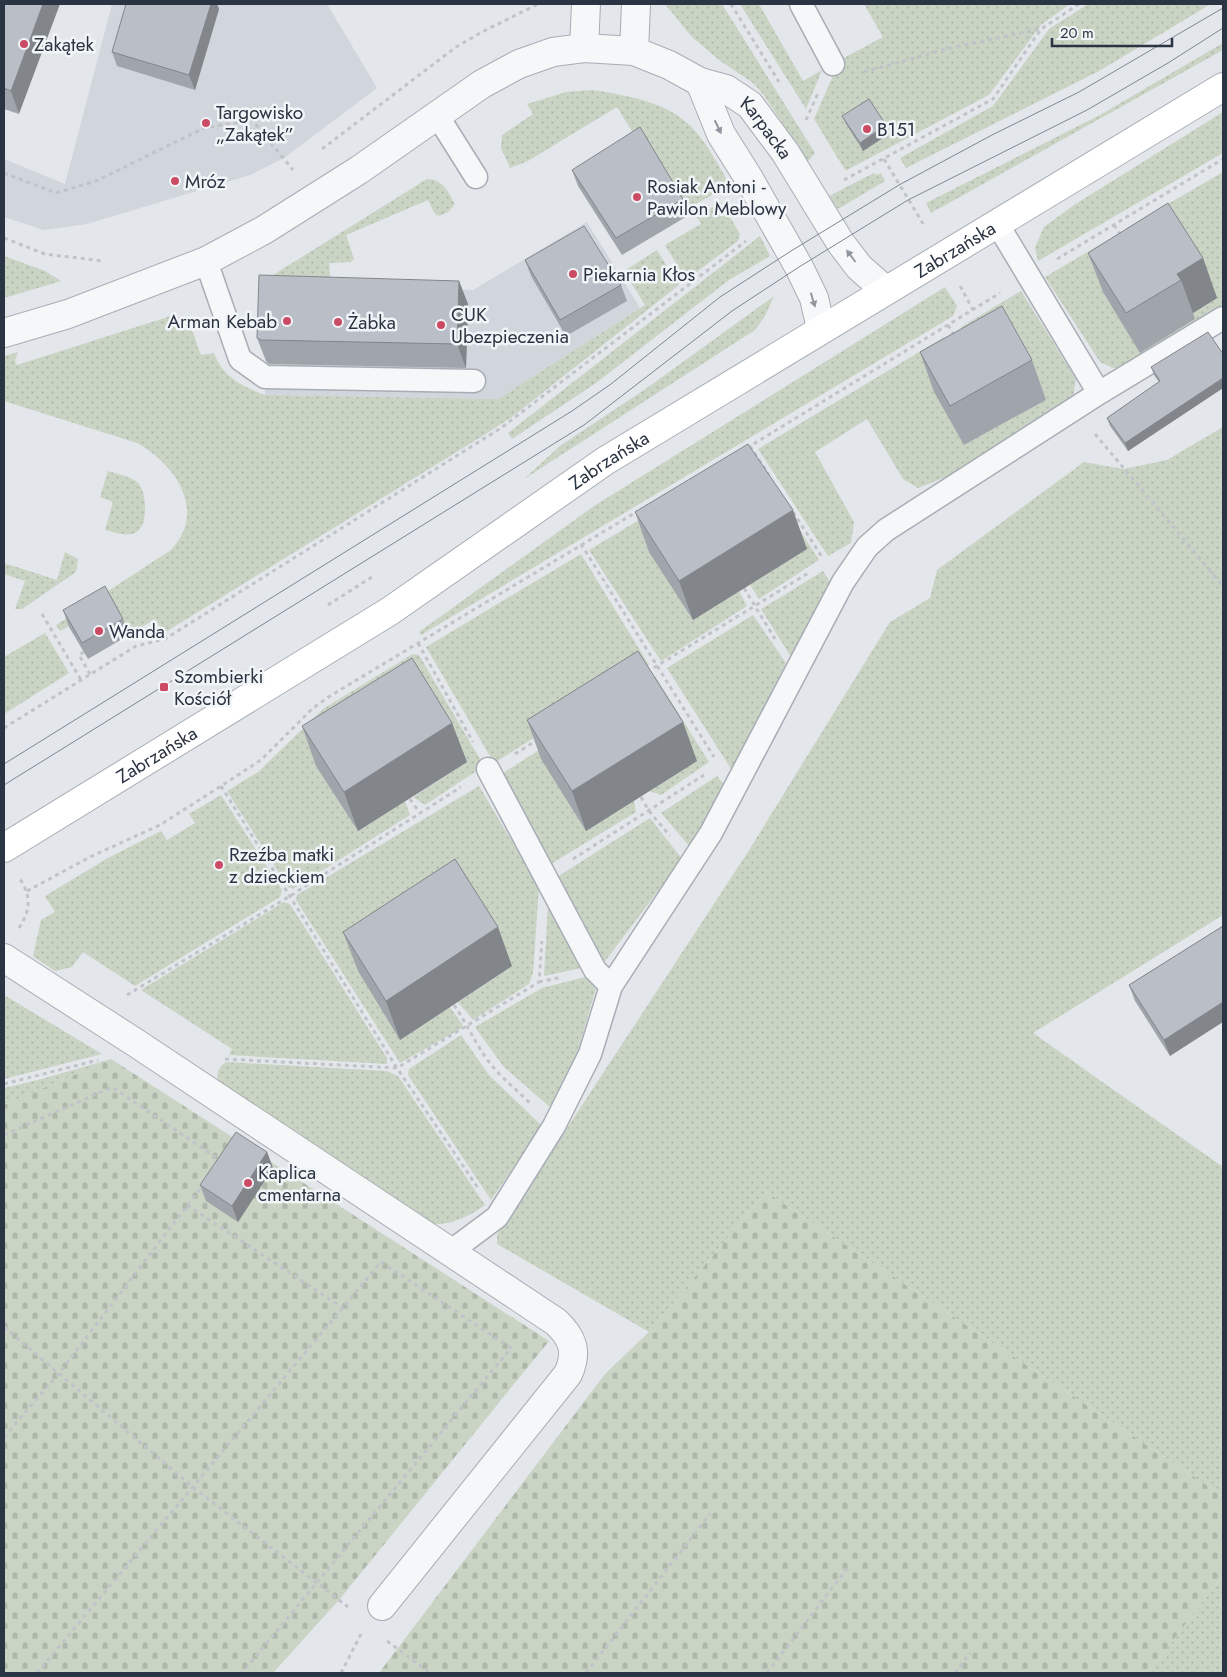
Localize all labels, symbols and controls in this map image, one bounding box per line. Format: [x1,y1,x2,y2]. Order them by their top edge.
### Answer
scale bar [1052,15,1172,47]
text: 20 m [1060,22,1094,44]
place label: Zakątek [34,31,94,58]
marker: Zakątek [18,38,30,50]
street label: Karpacka [735,89,800,164]
place label: Targowisko „Zakątek” [216,99,303,148]
place label: B151 [877,116,915,143]
marker: Targowisko „Zakątek” [200,117,212,129]
one-way arrow [714,120,722,134]
marker: B151 [861,123,873,135]
place label: Mróz [185,168,226,195]
place label: Rosiak Antoni - Pawilon Meblowy [647,173,787,222]
marker: Mróz [169,175,181,187]
marker: Rosiak Antoni - Pawilon Meblowy [631,191,643,203]
street label: Zabrzańska [909,214,1001,284]
one-way arrow [846,249,856,263]
place label: Piekarnia Kłos [583,261,695,288]
marker: Piekarnia Kłos [567,268,579,280]
one-way arrow [810,292,818,307]
place label: CUK Ubezpieczenia [451,301,569,350]
place label: Arman Kebab [168,308,277,335]
place label: Żabka [348,309,396,336]
marker: Arman Kebab [281,315,293,327]
marker: Żabka [332,316,344,328]
marker: CUK Ubezpieczenia [435,319,447,331]
street label: Zabrzańska [563,424,654,496]
place label: Wanda [109,618,165,645]
marker: Wanda [93,625,105,637]
place label: Szombierki Kościół [174,663,263,712]
marker: Szombierki Kościół [158,681,170,693]
street label: Zabrzańska [111,719,202,790]
place label: Rzeźba matki z dzieckiem [229,841,334,890]
marker: Rzeźba matki z dzieckiem [213,859,225,871]
place label: Kaplica cmentarna [258,1159,341,1208]
marker: Kaplica cmentarna [242,1177,254,1189]

